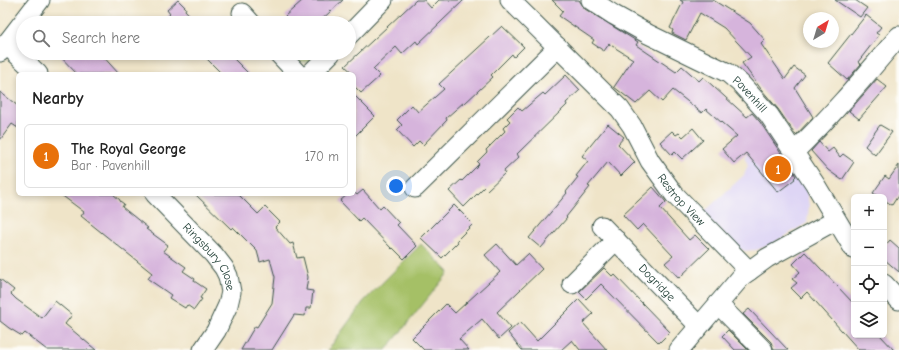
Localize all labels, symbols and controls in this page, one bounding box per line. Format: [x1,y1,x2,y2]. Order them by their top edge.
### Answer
north arrow [803,12,839,48]
search box [16,16,356,60]
icon: search [30,27,52,49]
text: Search here [62,29,140,47]
street label: Pavenhill [730,73,770,115]
text: Nearby [32,89,83,108]
text: The Royal George [71,140,186,158]
text: 1 [43,149,49,164]
text: 170 m [305,149,339,164]
pin: 1 [765,154,791,184]
text: Bar · Pavenhill [71,158,150,173]
street label: Restrop View [655,171,709,229]
your location [386,176,406,196]
map controls [851,194,887,338]
button: + [851,194,887,230]
street label: Ringsbury Close [180,220,238,292]
button: − [851,230,887,266]
street label: Dogridge [636,261,678,304]
button: locate [851,266,887,302]
button: layers [851,302,887,338]

